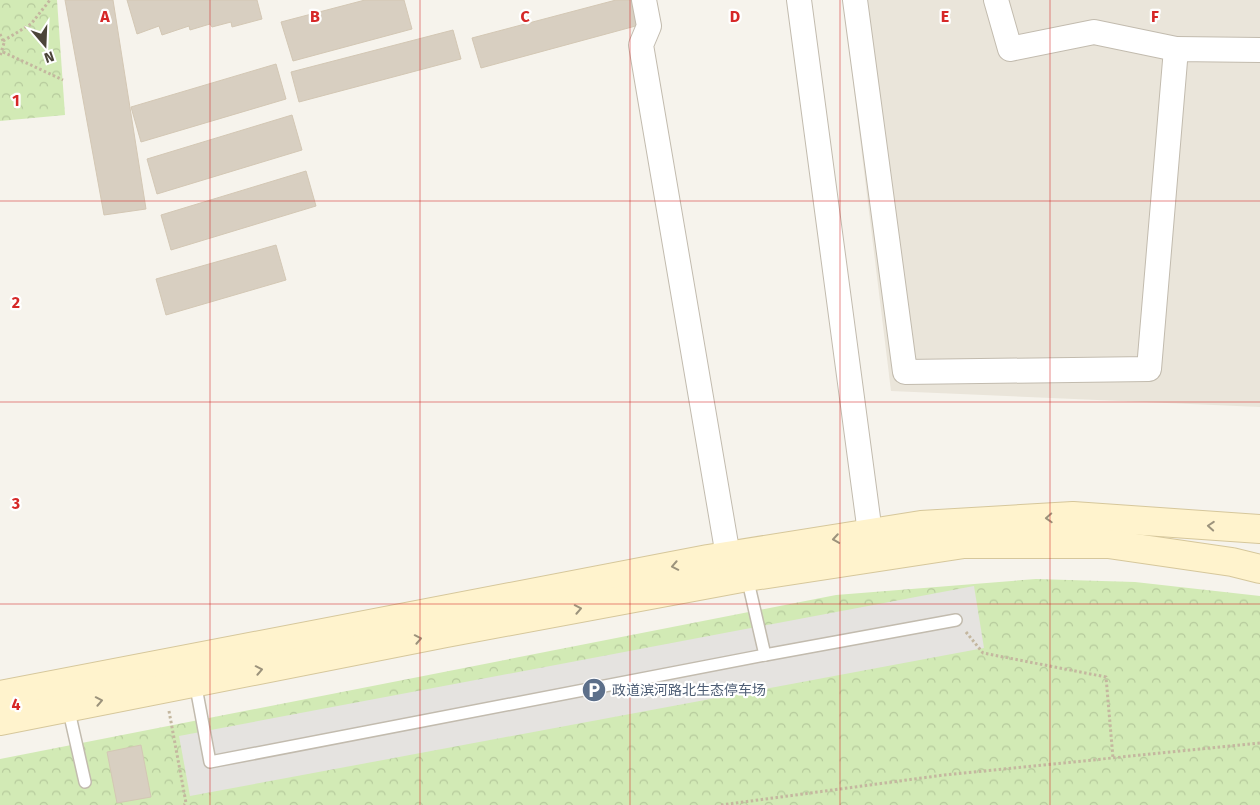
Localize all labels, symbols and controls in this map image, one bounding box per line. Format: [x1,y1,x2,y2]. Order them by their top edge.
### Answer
text: A [99,7,110,26]
text: B [310,7,320,26]
text: C [520,7,530,26]
text: D [730,7,740,26]
text: E [941,7,949,26]
text: F [1151,7,1159,26]
north arrow [20,20,70,70]
text: N [42,47,56,66]
text: 1 [12,91,20,110]
text: 2 [12,293,20,312]
text: 3 [11,494,20,513]
one-way arrow [1045,512,1053,523]
one-way arrow [1207,521,1215,532]
one-way arrow [831,533,839,544]
one-way arrow [671,560,680,570]
one-way arrow [574,604,582,614]
one-way arrow [414,634,423,644]
one-way arrow [254,665,263,676]
parking icon: 政道滨河路北生态停车场 [581,677,607,703]
place label: 政道滨河路北生态停车场 [612,682,766,699]
text: 4 [11,695,21,714]
one-way arrow [95,696,104,707]

